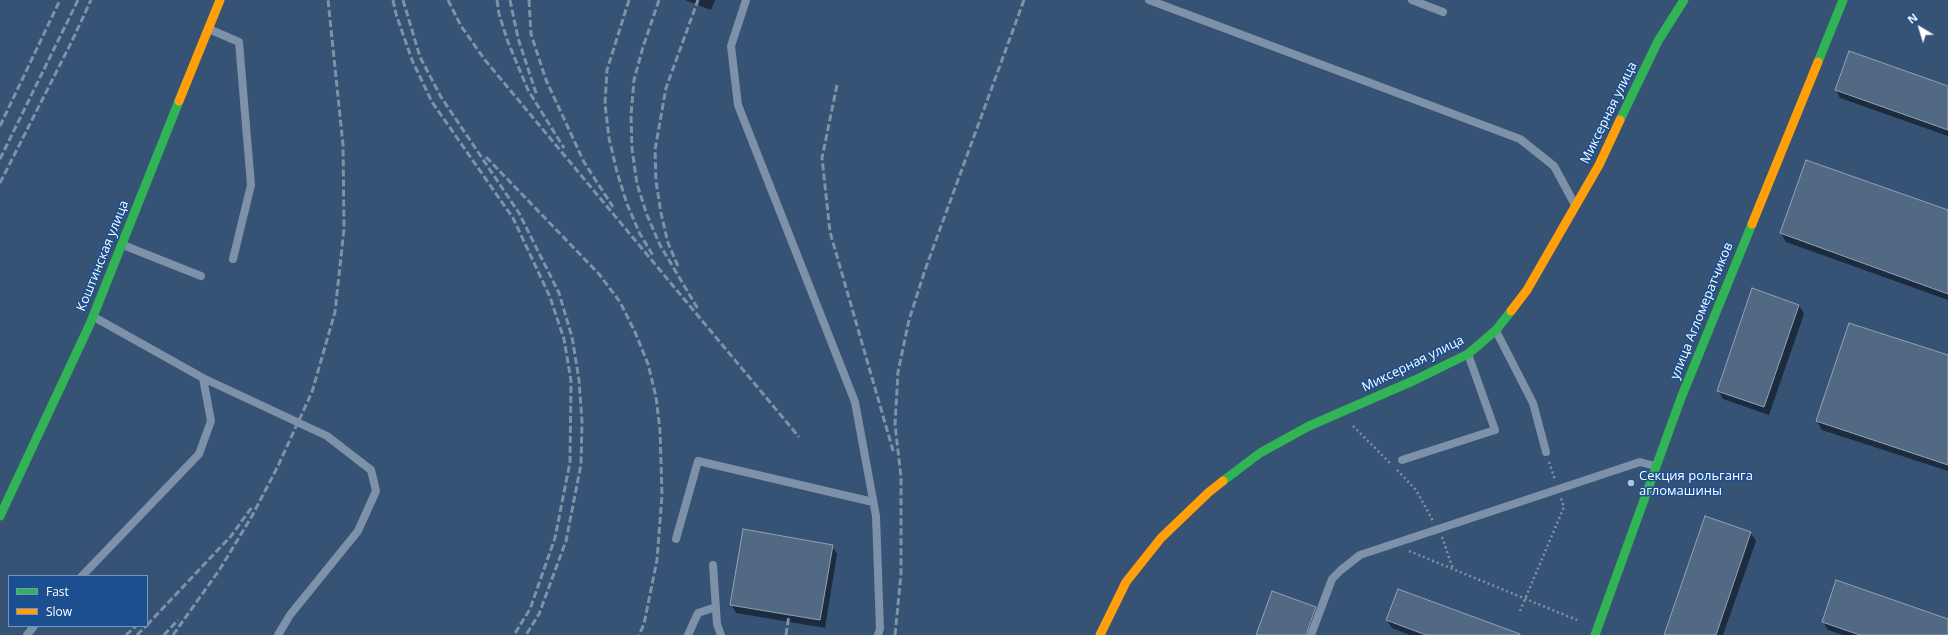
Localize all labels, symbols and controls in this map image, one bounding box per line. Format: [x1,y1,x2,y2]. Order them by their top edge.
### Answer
north arrow [1900,8,1940,48]
text: N [1904,9,1920,27]
street label: Миксерная улица [1577,59,1641,167]
street label: Коштинская улица [74,198,132,314]
street label: улица Агломератчиков [1667,240,1737,382]
street label: Миксерная улица [1359,332,1467,396]
place label: Секция рольганга агломашины [1639,468,1753,499]
marker: Секция рольганга агломашины [1626,478,1636,488]
legend [8,575,148,627]
text: Fast [46,583,69,600]
text: Slow [46,603,72,620]

